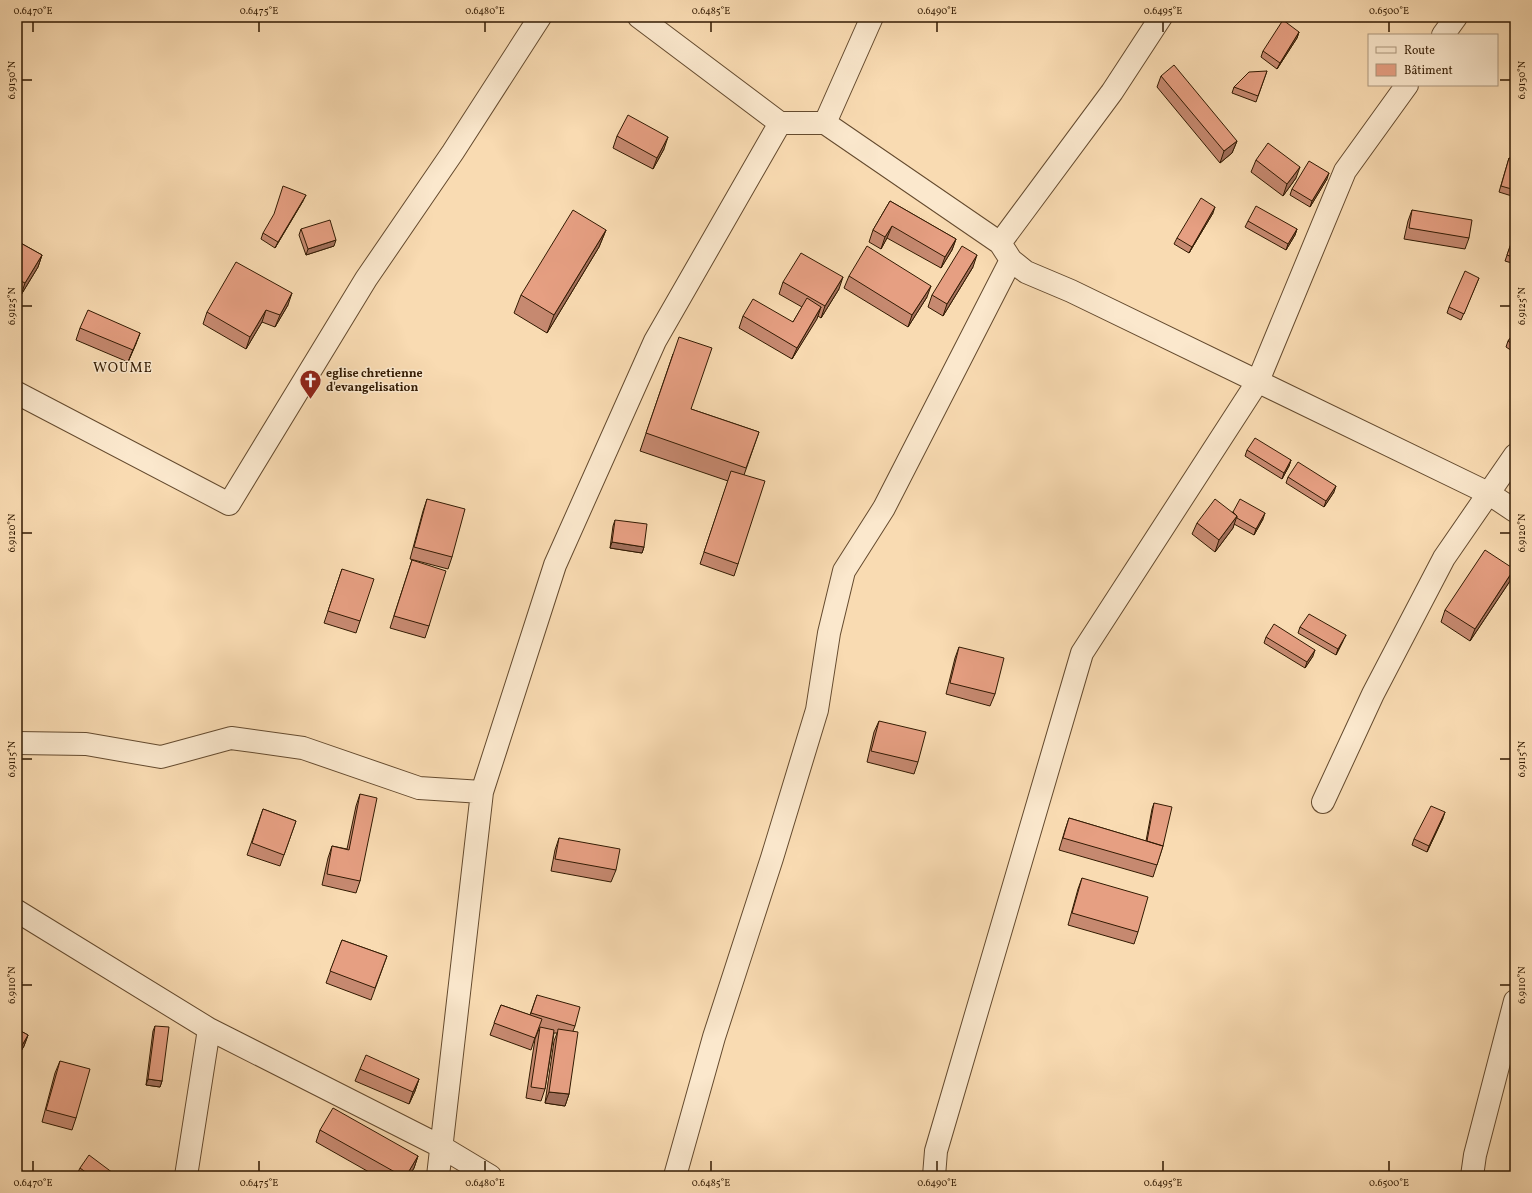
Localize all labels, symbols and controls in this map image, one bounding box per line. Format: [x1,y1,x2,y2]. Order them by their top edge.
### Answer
text: 0.6470°E [13,4,53,18]
text: 0.6475°E [240,4,278,18]
text: 0.6480°E [465,4,505,18]
text: 0.6485°E [692,4,730,18]
text: 0.6490°E [917,4,957,18]
text: 0.6495°E [1144,4,1182,18]
text: 0.6500°E [1369,4,1409,18]
legend [1368,34,1498,86]
text: Route [1404,43,1435,59]
text: 6.9130°N [5,60,19,99]
text: 6.9130°N [1515,60,1529,99]
text: Bâtiment [1404,63,1453,79]
text: 6.9125°N [5,287,19,325]
text: 6.9125°N [1515,287,1529,325]
district label: WOUME [93,359,153,378]
place label: eglise chretienne d'evangelisation [326,366,423,396]
church icon: eglise chretienne d'evangelisation [297,368,323,401]
text: 6.9120°N [5,513,19,552]
text: 6.9120°N [1515,513,1529,552]
text: 6.9115°N [5,740,19,777]
text: 6.9115°N [1515,740,1529,777]
text: 6.9110°N [5,966,19,1004]
text: 6.9110°N [1515,966,1529,1004]
text: 0.6470°E [13,1176,53,1190]
text: 0.6475°E [240,1176,278,1190]
text: 0.6480°E [465,1176,505,1190]
text: 0.6485°E [692,1176,730,1190]
text: 0.6490°E [917,1176,957,1190]
text: 0.6495°E [1144,1176,1182,1190]
text: 0.6500°E [1369,1176,1409,1190]

